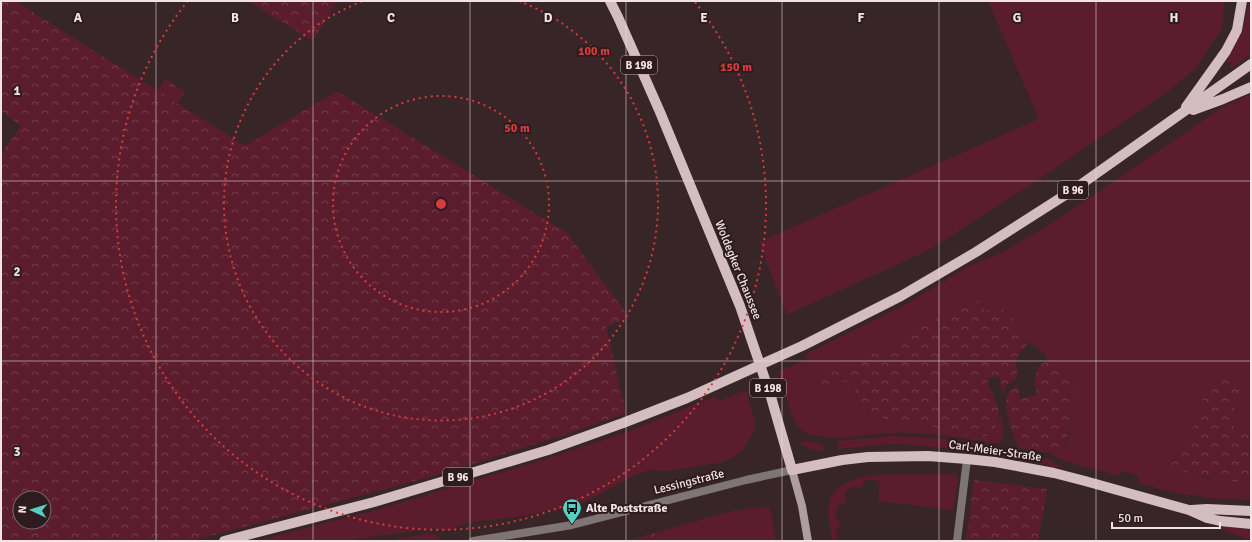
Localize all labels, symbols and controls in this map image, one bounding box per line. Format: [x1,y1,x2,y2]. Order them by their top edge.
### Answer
text: A [74,10,83,26]
text: B [231,10,239,26]
text: C [387,10,395,26]
text: D [544,10,553,26]
text: E [700,10,708,26]
text: F [858,10,865,26]
text: G [1013,10,1021,26]
text: H [1170,10,1178,26]
text: 100 m [578,44,610,59]
road number: B 198 [621,56,657,74]
text: 150 m [720,60,752,75]
text: 1 [13,83,21,99]
text: 50 m [504,121,530,136]
road number: B 96 [1058,181,1088,199]
centre of rings [434,197,448,211]
street label: Woldegker Chaussee [711,218,765,322]
text: 2 [13,264,21,280]
road number: B 198 [750,379,786,397]
street label: Carl-Meier-Straße [948,437,1042,465]
text: 3 [13,444,21,460]
street label: Lessingstraße [652,466,726,498]
road number: B 96 [443,468,473,486]
north arrow [12,490,52,530]
bus stop icon: Alte Poststraße [561,497,583,525]
place label: Alte Poststraße [586,501,668,516]
scale bar [1112,504,1220,530]
text: N [16,505,29,514]
text: 50 m [1118,511,1143,526]

